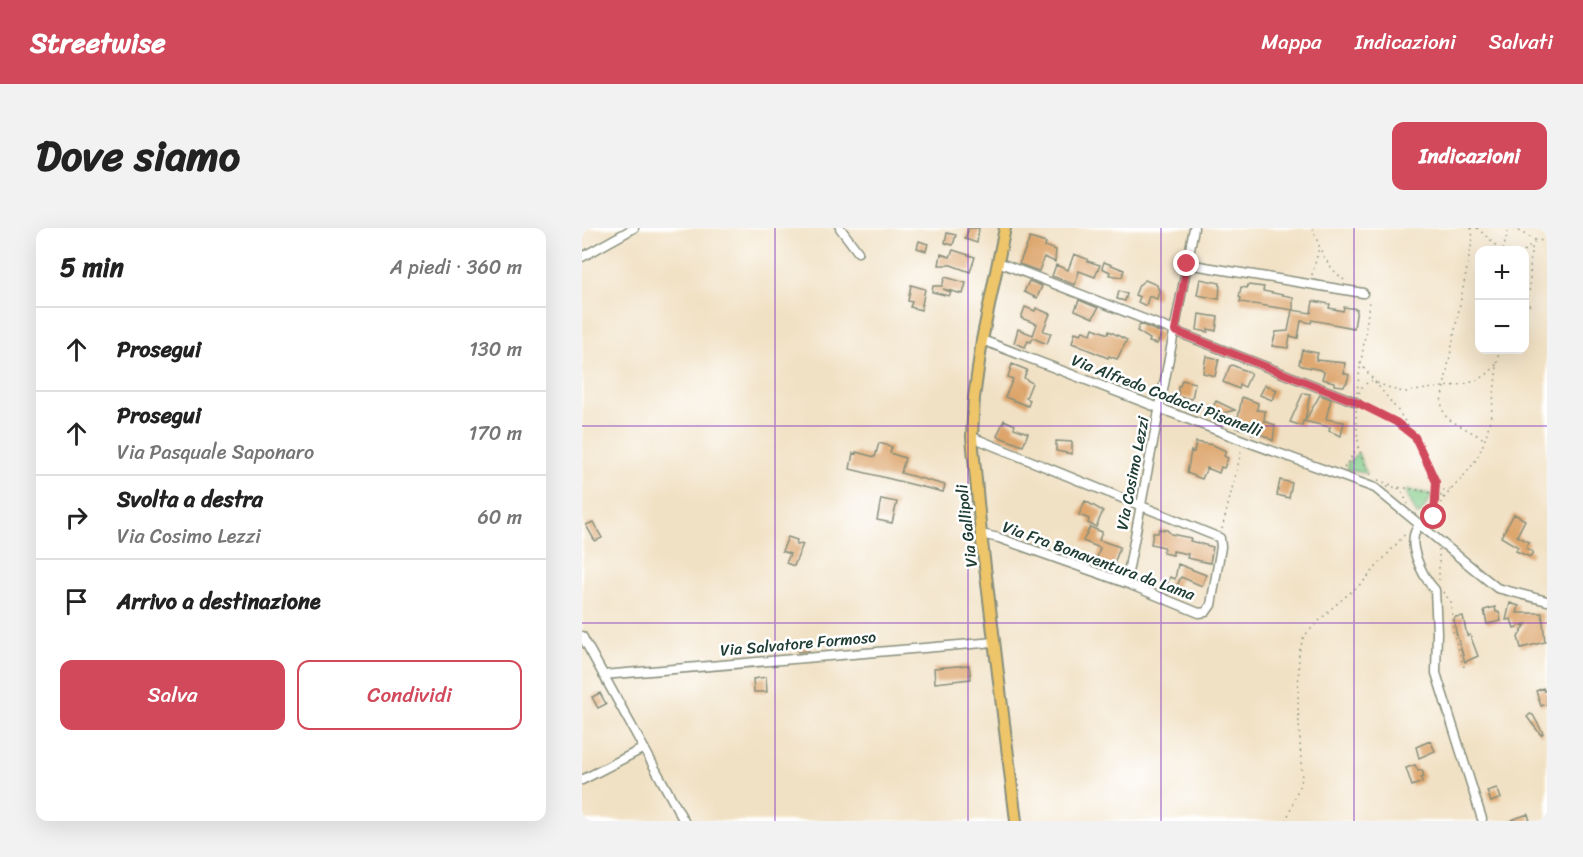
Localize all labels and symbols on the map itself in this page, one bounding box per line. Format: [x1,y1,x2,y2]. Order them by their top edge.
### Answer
route end [1173,250,1199,276]
street label: Via Alfredo Codacci Pisanelli [1067,346,1267,445]
street label: Via Cosimo Lezzi [1107,413,1158,532]
street label: Via Gallipoli [947,482,986,569]
route start [1420,503,1446,529]
street label: Via Fra Bonaventura da Lama [998,512,1200,609]
street label: Via Salvatore Formoso [719,622,877,665]

